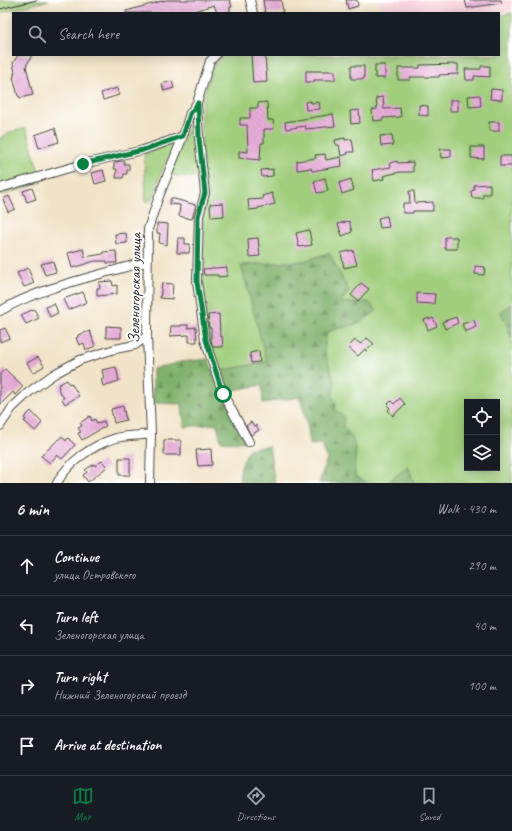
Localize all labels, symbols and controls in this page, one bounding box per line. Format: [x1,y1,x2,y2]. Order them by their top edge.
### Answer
search box [12,12,500,56]
icon: search [26,23,48,45]
text: Search here [58,25,119,44]
route end [74,155,92,173]
street label: Зеленогорская улица [124,231,146,343]
route start [214,385,232,403]
map controls [464,399,500,471]
button: locate [464,399,500,435]
button: layers [464,435,500,471]
text: 6 min [16,499,49,520]
text: Walk · 430 m [437,501,496,517]
text: Continue [54,548,99,567]
icon: ahead [16,555,38,577]
text: 290 m [468,558,496,574]
text: улица Островского [54,567,135,583]
text: Turn left [54,608,97,627]
icon: left [16,615,38,637]
text: 40 m [474,618,496,634]
text: Зеленогорская улица [54,627,144,643]
text: Turn right [54,668,107,687]
icon: right [16,675,38,697]
text: 100 m [468,678,496,694]
text: Нижний Зеленогорский проезд [54,687,186,703]
icon: arrive [16,735,38,757]
text: Arrive at destination [54,736,161,755]
tab: Map [72,785,94,823]
tab: Directions [237,785,275,823]
tab: Saved [418,785,440,823]

